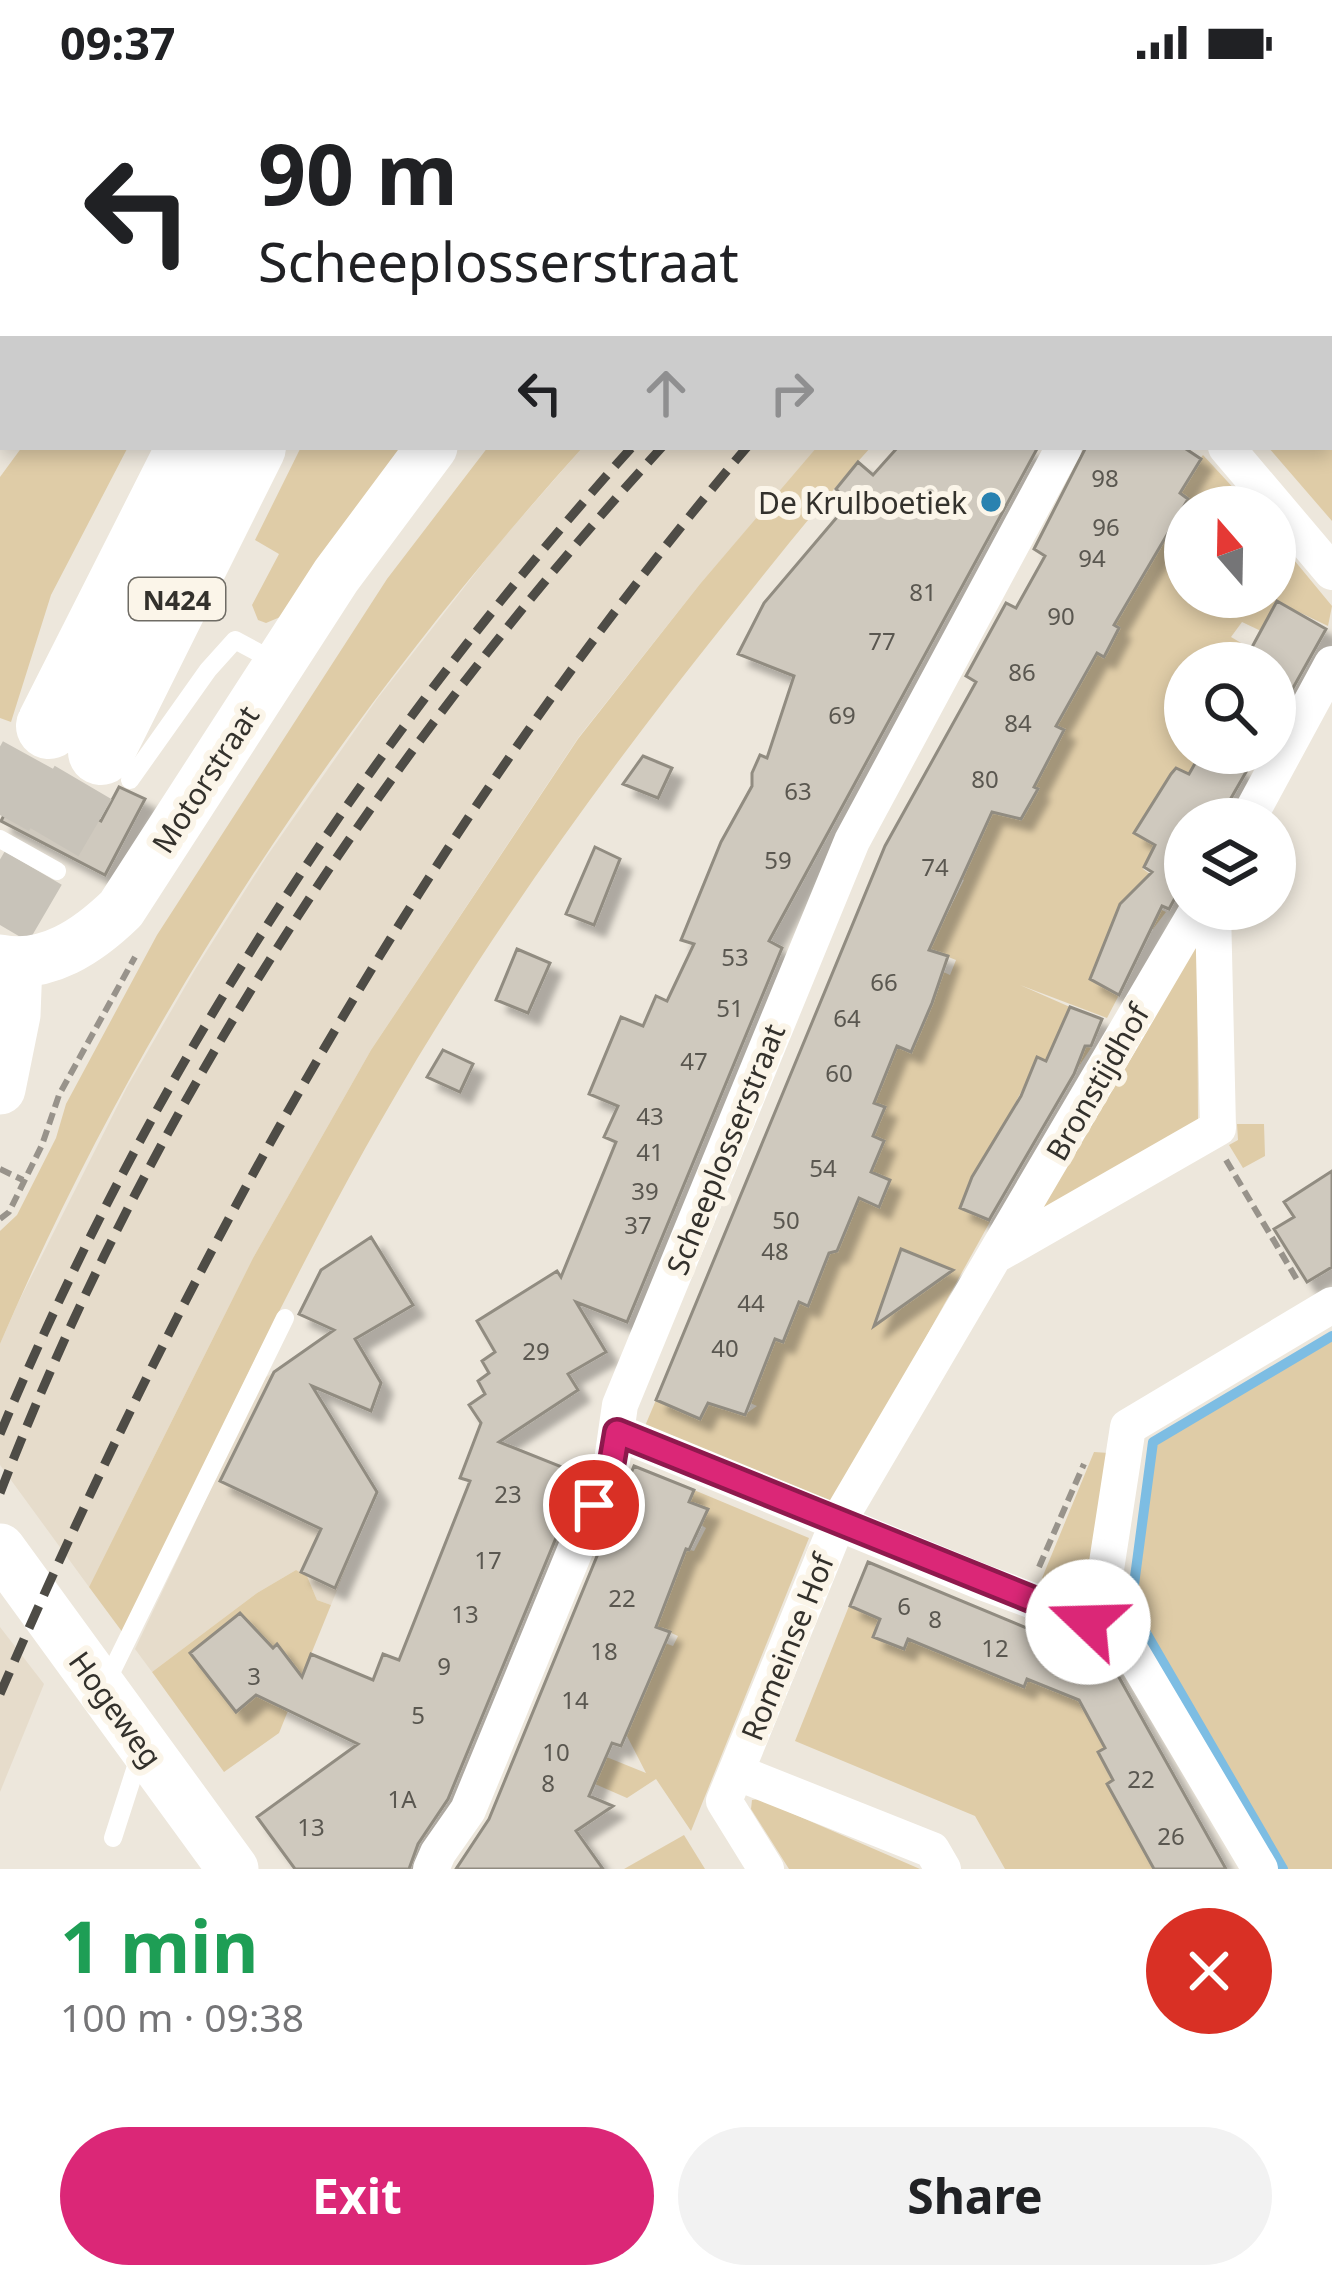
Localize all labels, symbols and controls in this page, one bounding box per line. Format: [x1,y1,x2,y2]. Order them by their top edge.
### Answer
text: 09:37 [60,12,176,73]
text: 90 m [258,115,458,230]
icon: left [60,132,216,288]
text: Scheeplosserstraat [258,224,739,298]
icon: left [507,360,573,426]
icon: ahead [633,360,699,426]
icon: right [759,360,825,426]
house number: 98 [1091,461,1119,494]
place label: De Krulboetiek [758,482,967,523]
north arrow [1164,486,1296,618]
map controls [1164,486,1296,930]
marker: De Krulboetiek [978,489,1004,515]
house number: 96 [1092,510,1120,543]
house number: 94 [1078,541,1106,574]
house number: 81 [909,575,937,608]
road number: N424 [129,578,225,620]
house number: 90 [1047,599,1075,632]
house number: 77 [868,624,896,657]
button: search [1164,642,1296,774]
house number: 86 [1008,655,1036,688]
street label: Motorstraat [142,697,268,861]
house number: 69 [828,698,856,731]
house number: 84 [1004,706,1032,739]
house number: 80 [971,762,999,795]
house number: 63 [784,774,812,807]
button: layers [1164,798,1296,930]
house number: 59 [764,843,792,876]
house number: 74 [921,850,949,883]
house number: 53 [721,940,749,973]
house number: 66 [870,965,898,998]
house number: 51 [716,991,744,1024]
street label: Bronstijdhof [1036,995,1159,1168]
house number: 64 [833,1001,861,1034]
street label: Scheeplosserstraat [656,1017,794,1281]
house number: 47 [680,1044,708,1077]
house number: 60 [825,1056,853,1089]
house number: 43 [636,1099,664,1132]
house number: 41 [636,1135,664,1168]
house number: 54 [809,1151,837,1184]
house number: 39 [631,1174,659,1207]
house number: 50 [772,1203,800,1236]
house number: 37 [624,1208,652,1241]
house number: 48 [761,1234,789,1267]
house number: 44 [737,1286,765,1319]
house number: 40 [711,1331,739,1364]
house number: 29 [522,1334,550,1367]
pin [543,1454,645,1556]
icon: arrive [561,1472,627,1538]
house number: 23 [494,1477,522,1510]
house number: 17 [474,1543,502,1576]
street label: Romeinse Hof [731,1546,844,1746]
position arrow [1025,1559,1151,1685]
house number: 22 [608,1581,636,1614]
house number: 6 [897,1589,911,1622]
house number: 13 [451,1597,479,1630]
house number: 8 [928,1602,942,1635]
house number: 12 [981,1631,1009,1664]
house number: 18 [590,1634,618,1667]
street label: Hogeweg [60,1643,172,1775]
house number: 9 [437,1649,451,1682]
house number: 3 [247,1659,261,1692]
house number: 14 [561,1683,589,1716]
house number: 5 [411,1698,425,1731]
house number: 10 [542,1735,570,1768]
house number: 22 [1127,1762,1155,1795]
house number: 8 [541,1766,555,1799]
house number: 1A [387,1782,417,1815]
house number: 13 [297,1810,325,1843]
house number: 26 [1157,1819,1185,1852]
text: 1 min [60,1896,258,1994]
button: close [1146,1908,1272,2034]
text: 100 m · 09:38 [60,1990,304,2043]
button: Exit [60,2127,654,2265]
button: Share [678,2127,1272,2265]

